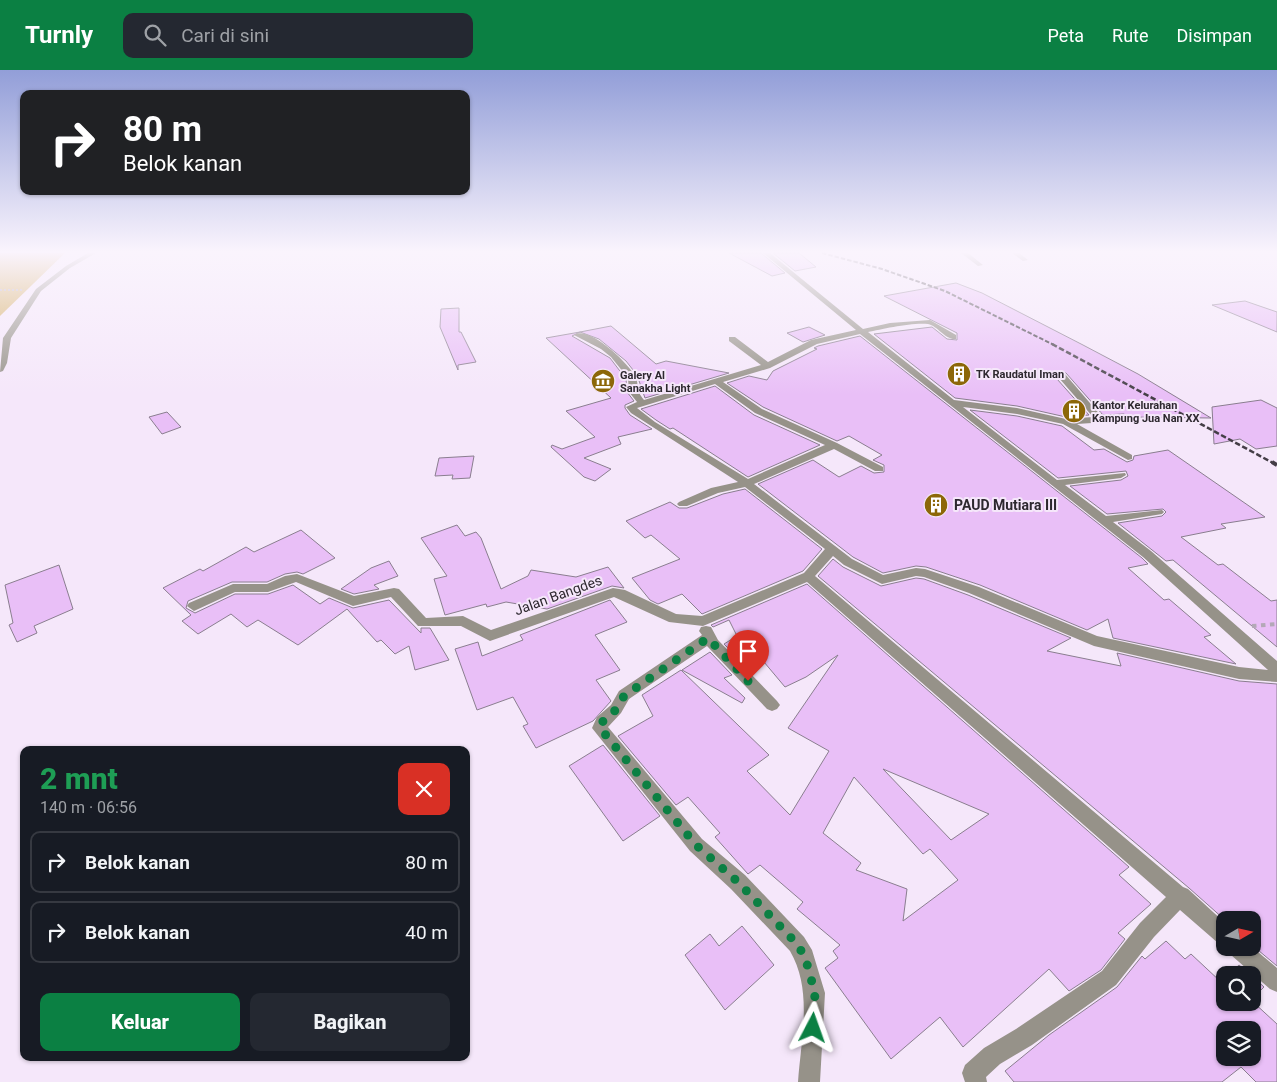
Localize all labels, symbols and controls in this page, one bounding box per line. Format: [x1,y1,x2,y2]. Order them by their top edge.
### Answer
search box [123,13,473,58]
text: Turnly [25,21,93,49]
icon: search [141,21,169,49]
text: Cari di sini [181,24,269,47]
text: Peta [1048,25,1084,46]
text: Rute [1112,25,1149,46]
text: Disimpan [1177,25,1252,46]
text: 80 m [123,109,202,150]
icon: right [40,110,105,175]
text: Belok kanan [123,151,242,176]
building icon: TK Raudatul Iman [946,361,972,387]
museum icon: Galery Al Sanakha Light [590,368,616,394]
place label: TK Raudatul Iman [976,368,1064,381]
place label: Galery Al Sanakha Light [620,369,691,395]
building icon: Kantor Kelurahan Kampung Jua Nan XX [1061,398,1087,424]
place label: Kantor Kelurahan Kampung Jua Nan XX [1092,399,1199,425]
building icon: PAUD Mutiara III [923,492,949,518]
place label: PAUD Mutiara III [954,497,1057,513]
street label: Jalan Bangdes [512,572,604,618]
pin [727,630,769,681]
icon: arrive [734,637,762,665]
text: 2 mnt [40,761,118,796]
button: close [398,763,450,815]
text: 140 m · 06:56 [40,798,137,817]
icon: right [42,848,70,876]
text: Belok kanan [85,851,190,874]
text: 80 m [405,851,448,874]
north arrow [1216,911,1261,956]
map controls [1216,911,1261,1066]
icon: right [42,918,70,946]
text: Belok kanan [85,921,190,944]
text: 40 m [405,921,448,944]
button: search [1216,966,1261,1011]
button: Keluar [40,993,240,1051]
button: Bagikan [250,993,450,1051]
position arrow [786,1001,838,1053]
button: layers [1216,1021,1261,1066]

